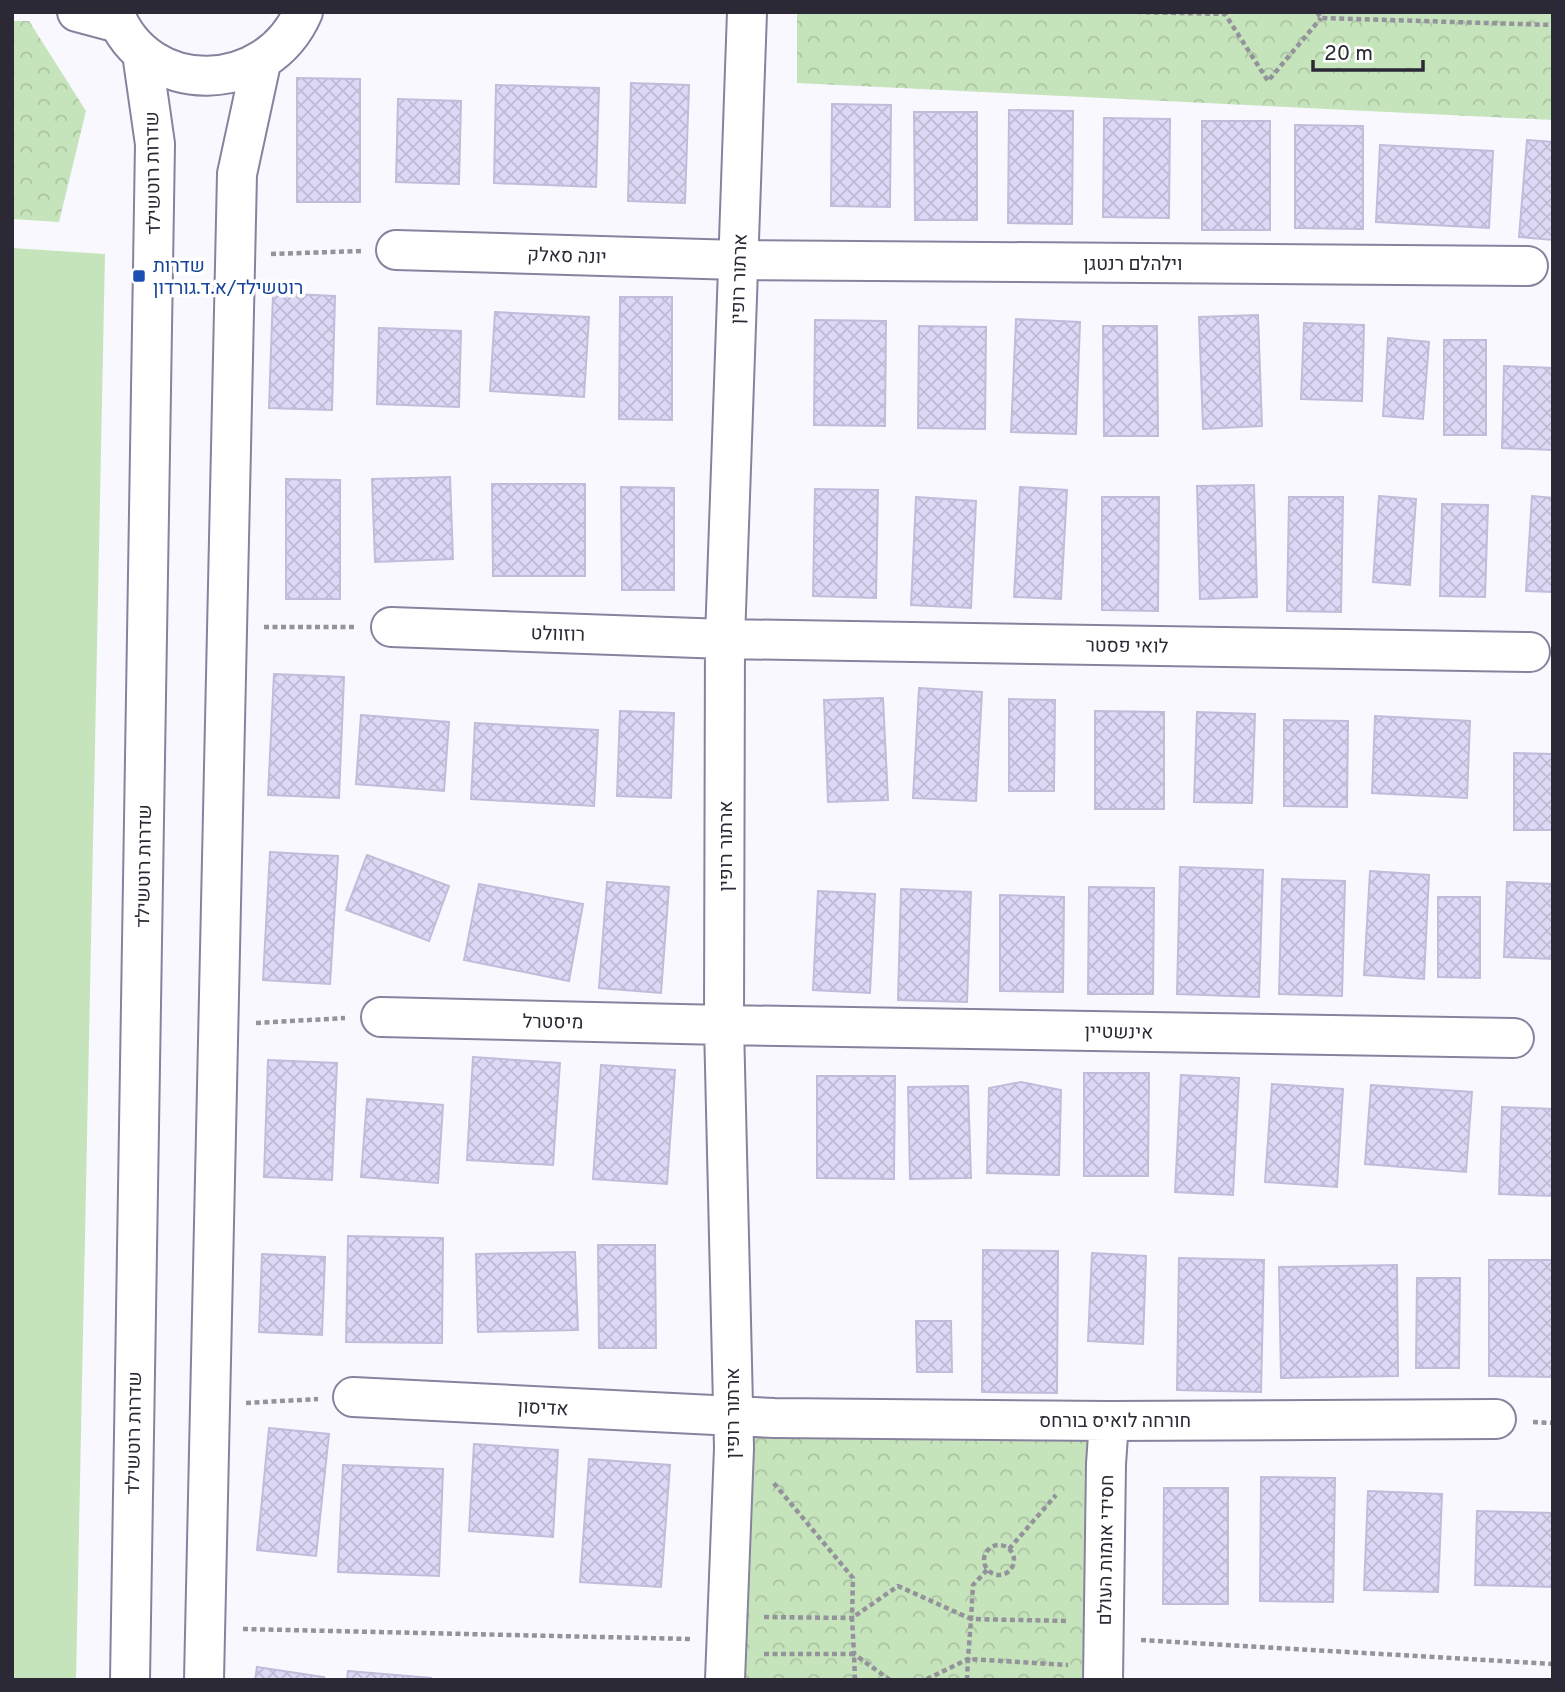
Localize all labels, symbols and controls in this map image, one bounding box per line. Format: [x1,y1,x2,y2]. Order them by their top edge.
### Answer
scale bar [1313,28,1423,72]
text: 20 m [1324,41,1373,68]
street label: שדרות רוטשילד [141,111,167,235]
street label: ארתור רופין [726,233,754,325]
street label: יונה סאלק [527,244,607,270]
street label: וילהלם רנטגן [1083,253,1183,277]
place label: שדרות רוטשילד/א.ד.גורדון [153,255,303,301]
marker: שדרות רוטשילד/א.ד.גורדון [131,268,147,284]
street label: רוזוולט [530,622,585,648]
street label: לואי פסטר [1085,634,1169,660]
street label: ארתור רופין [715,801,739,891]
street label: שדרות רוטשילד [132,804,158,928]
street label: מיסטרל [522,1010,584,1036]
street label: אינשטיין [1084,1020,1153,1046]
street label: ארתור רופין [722,1368,746,1458]
street label: שדרות רוטשילד [122,1371,148,1495]
street label: אדיסון [517,1396,569,1422]
street label: חורחה לואיס בורחס [1039,1410,1191,1434]
street label: חסידי אומות העולם [1094,1474,1120,1626]

